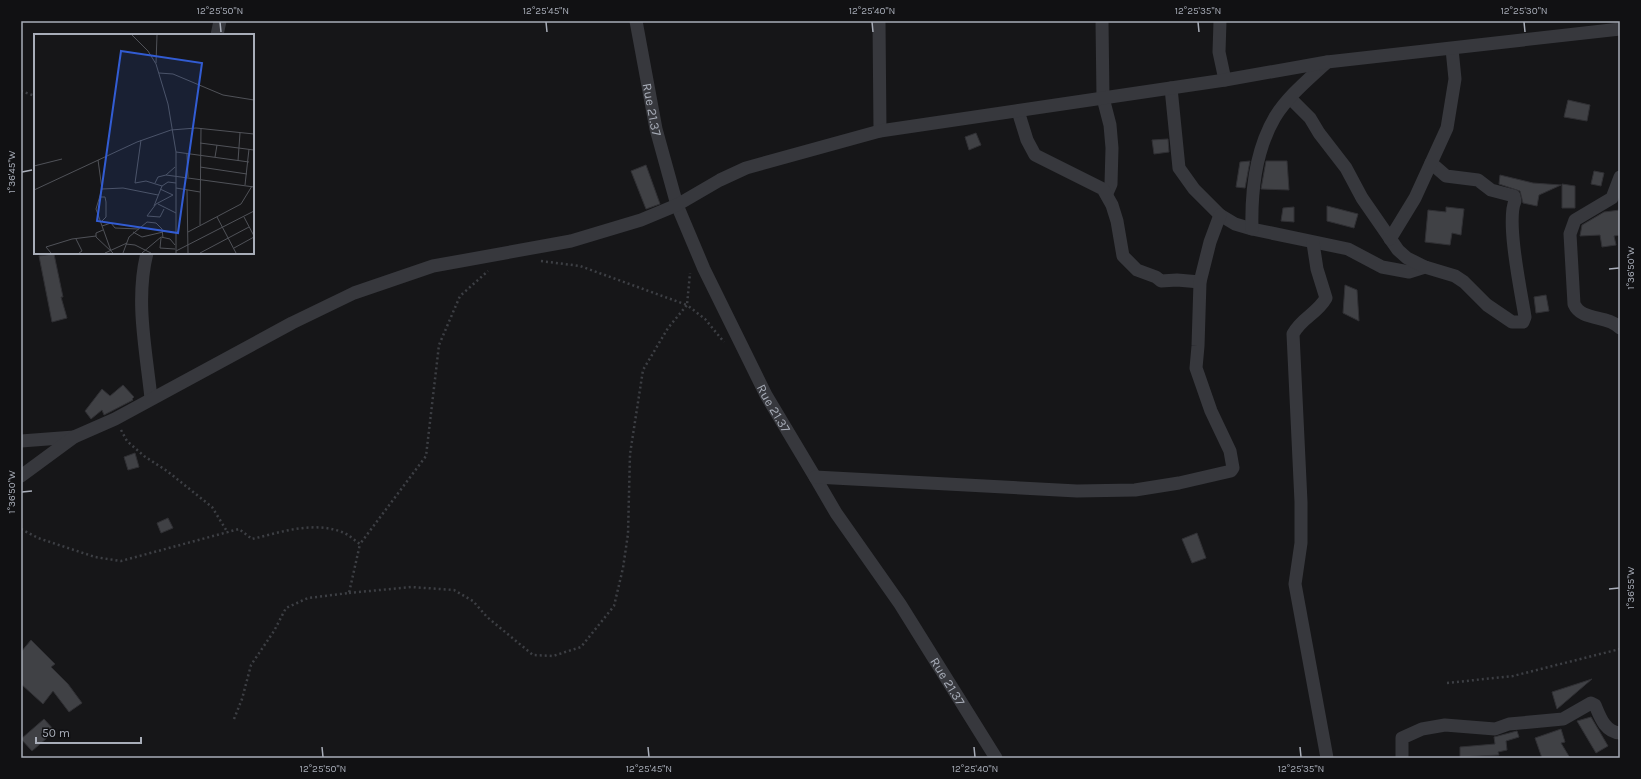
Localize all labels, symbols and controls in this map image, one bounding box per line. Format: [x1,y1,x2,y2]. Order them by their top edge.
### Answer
text: 12°25'50"N [197,5,243,17]
text: 12°25'45"N [523,5,569,17]
text: 12°25'40"N [849,5,895,17]
text: 12°25'35"N [1175,5,1221,17]
text: 12°25'30"N [1500,5,1548,17]
inset map [34,34,254,254]
street label: Rue 21.37 [640,82,665,138]
text: 1°36'45"W [6,150,18,193]
text: 1°36'50"W [1625,246,1637,290]
street label: Rue 21.37 [754,382,794,435]
text: 1°36'50"W [6,470,18,514]
text: 1°36'55"W [1625,566,1637,609]
street label: Rue 21.37 [927,655,968,708]
scale bar [36,719,141,745]
text: 50 m [42,726,70,740]
text: 12°25'50"N [300,763,346,775]
text: 12°25'45"N [626,763,672,775]
text: 12°25'40"N [952,763,998,775]
text: 12°25'35"N [1278,763,1324,775]

